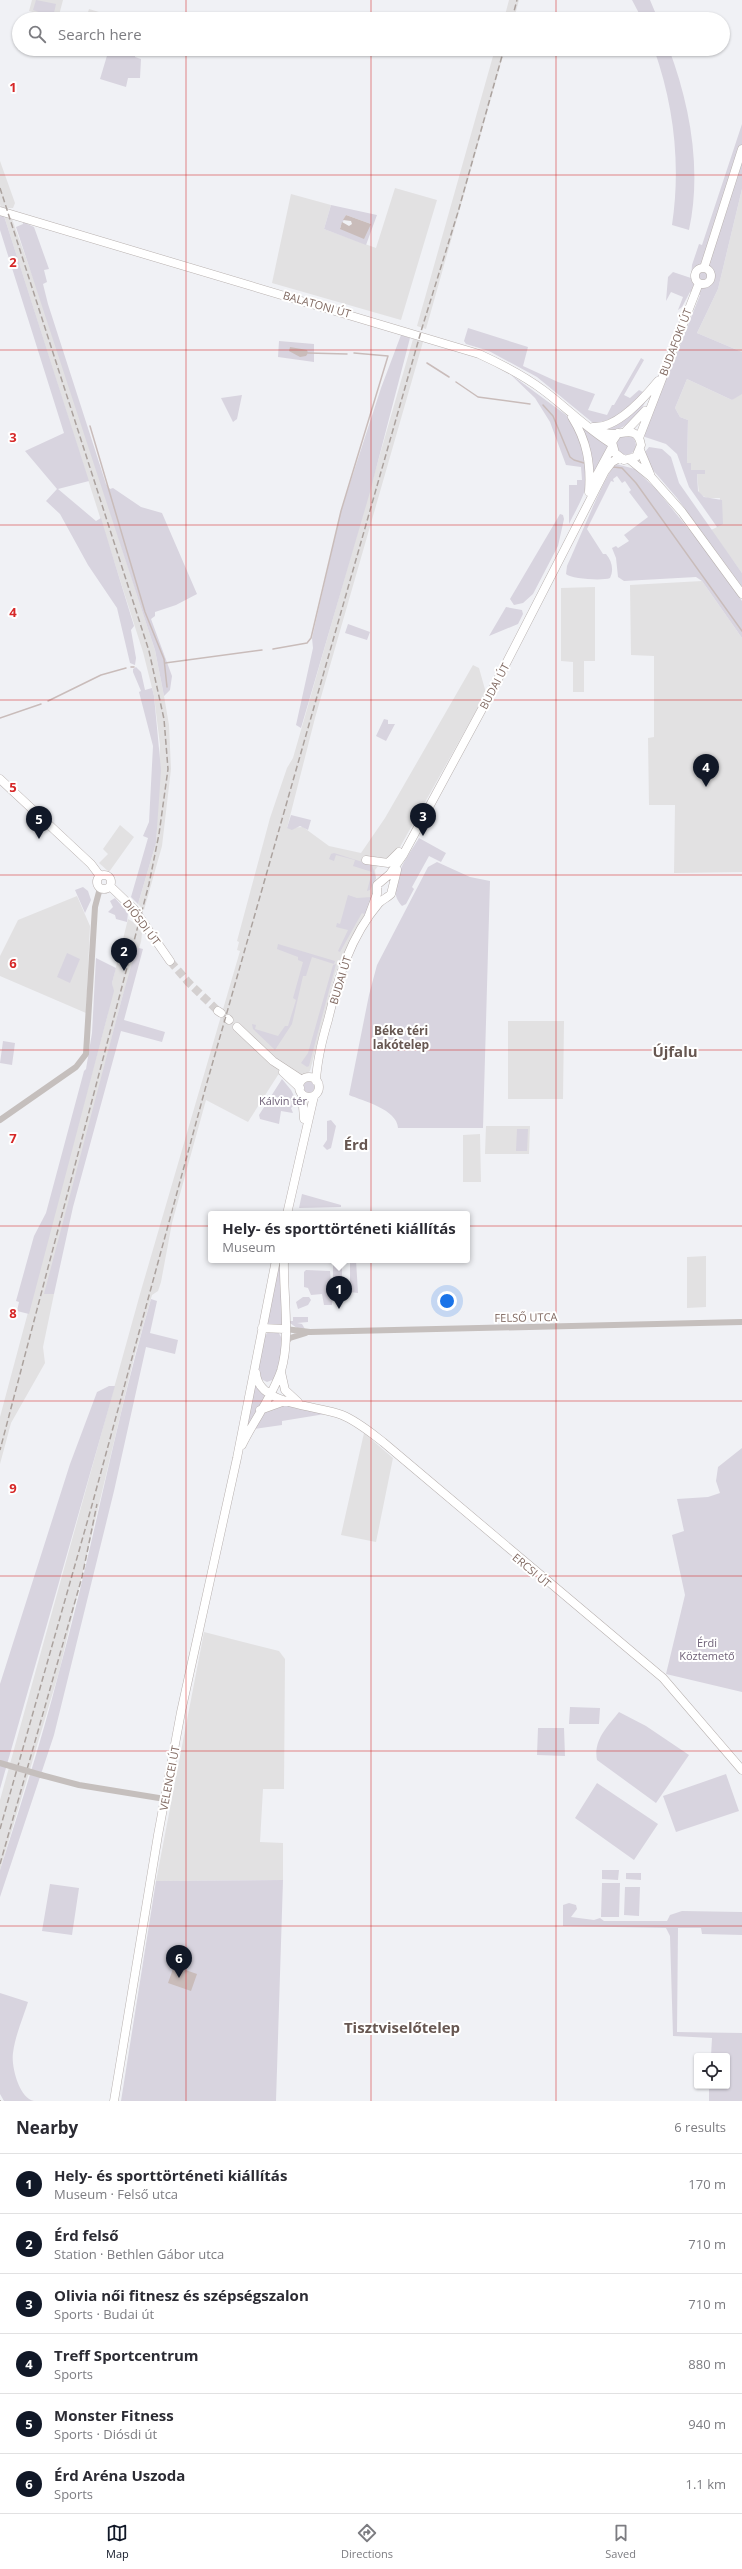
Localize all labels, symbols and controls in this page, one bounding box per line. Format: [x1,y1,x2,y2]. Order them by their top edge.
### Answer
search box [12,12,730,56]
icon: search [26,23,48,45]
text: Search here [58,24,142,44]
text: 1 [9,78,17,96]
text: 2 [9,253,17,271]
street label: BALATONI ÚT [281,287,353,321]
street label: BUDAFOKI ÚT [655,306,695,378]
text: 3 [9,428,17,446]
text: 4 [9,603,17,621]
street label: BUDAI ÚT [476,660,512,712]
pin: 4 [693,754,719,787]
text: 5 [9,778,17,796]
pin: 3 [410,803,436,836]
pin: 5 [26,806,52,839]
street label: DIÓSDI ÚT [120,896,164,948]
pin: 2 [111,938,137,971]
text: 6 [9,954,17,972]
street label: BUDAI ÚT [326,954,354,1006]
district label: Béke téri lakótelep [373,1022,430,1053]
district label: Újfalu [652,1041,698,1061]
park label: Kálvin tér [259,1093,308,1108]
text: 7 [9,1129,17,1147]
district label: Érd [344,1134,368,1154]
popup [208,1211,470,1263]
text: Hely- és sporttörténeti kiállítás [222,1218,456,1238]
text: Museum [222,1238,276,1256]
pin: 1 [326,1276,352,1309]
your location [437,1291,457,1311]
text: 8 [9,1304,17,1322]
street label: FELSŐ UTCA [494,1309,558,1325]
text: 9 [9,1479,17,1497]
street label: ERCSI ÚT [510,1550,554,1590]
park label: Érdi Köztemető [679,1635,735,1663]
street label: VELENCEI ÚT [155,1744,183,1812]
pin: 6 [166,1945,192,1978]
district label: Tisztviselőtelep [344,2017,460,2037]
map controls [694,2053,730,2089]
button: locate [694,2053,730,2089]
text: Nearby [16,2116,78,2139]
text: 6 results [674,2118,726,2136]
text: Hely- és sporttörténeti kiállítás [54,2165,287,2185]
text: 1 [25,2175,33,2193]
text: 170 m [688,2175,726,2193]
text: Museum · Felső utca [54,2185,178,2203]
text: Érd felső [54,2225,119,2245]
text: 2 [25,2235,33,2253]
text: 710 m [688,2235,726,2253]
text: Station · Bethlen Gábor utca [54,2245,224,2263]
text: Olivia női fitnesz és szépségszalon [54,2285,309,2305]
text: 3 [25,2295,33,2313]
text: 710 m [688,2295,726,2313]
text: Sports · Budai út [54,2305,154,2323]
text: Treff Sportcentrum [54,2345,199,2365]
text: 4 [25,2355,33,2373]
text: 880 m [688,2355,726,2373]
text: Sports [54,2365,93,2383]
text: Monster Fitness [54,2405,174,2425]
text: 5 [25,2415,33,2433]
text: 940 m [688,2415,726,2433]
text: Sports · Diósdi út [54,2425,157,2443]
text: Érd Aréna Uszoda [54,2465,185,2485]
text: 6 [25,2475,33,2493]
text: 1.1 km [685,2475,726,2493]
text: Sports [54,2485,93,2503]
tab: Map [106,2522,129,2561]
tab: Directions [341,2522,393,2561]
tab: Saved [605,2522,636,2561]

